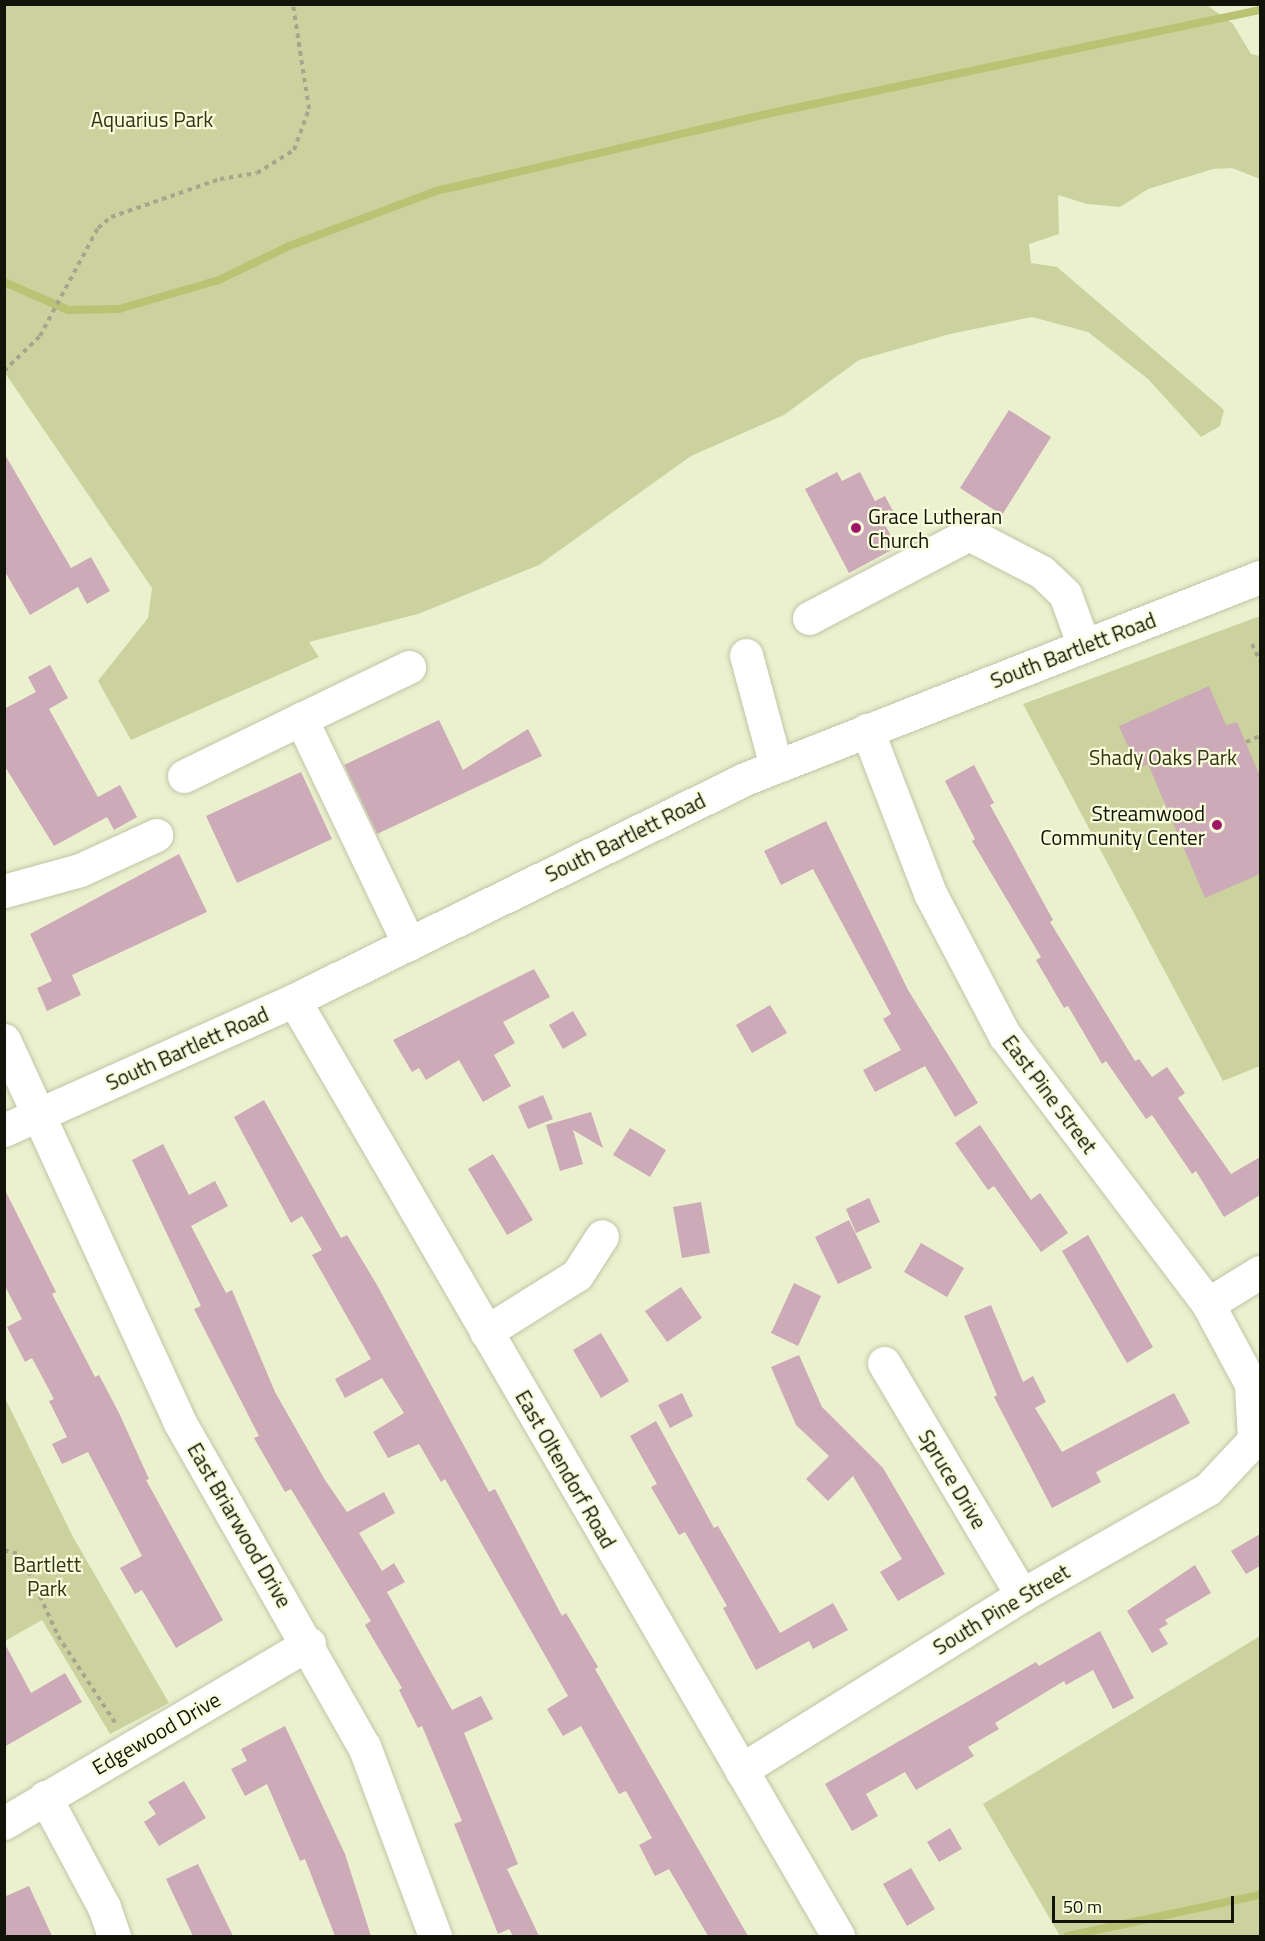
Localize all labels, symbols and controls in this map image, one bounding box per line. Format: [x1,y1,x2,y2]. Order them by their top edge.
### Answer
park label: Aquarius Park [91,106,213,132]
place label: Grace Lutheran Church [868,503,1002,553]
marker: Grace Lutheran Church [849,521,863,535]
street label: South Bartlett Road [987,607,1159,693]
park label: Shady Oaks Park [1089,744,1237,770]
street label: South Bartlett Road [541,787,709,887]
place label: Streamwood Community Center [1040,800,1205,850]
marker: Streamwood Community Center [1210,818,1224,832]
street label: South Bartlett Road [102,1001,272,1095]
street label: East Pine Street [997,1030,1103,1158]
street label: East Oltendorf Road [510,1385,622,1553]
street label: Spruce Drive [914,1425,992,1533]
street label: East Briarwood Drive [183,1438,297,1612]
park label: Bartlett Park [13,1551,81,1601]
street label: South Pine Street [928,1558,1074,1660]
street label: Edgewood Drive [88,1686,224,1780]
scale bar [1055,1884,1236,1922]
text: 50 m [1063,1893,1102,1920]

